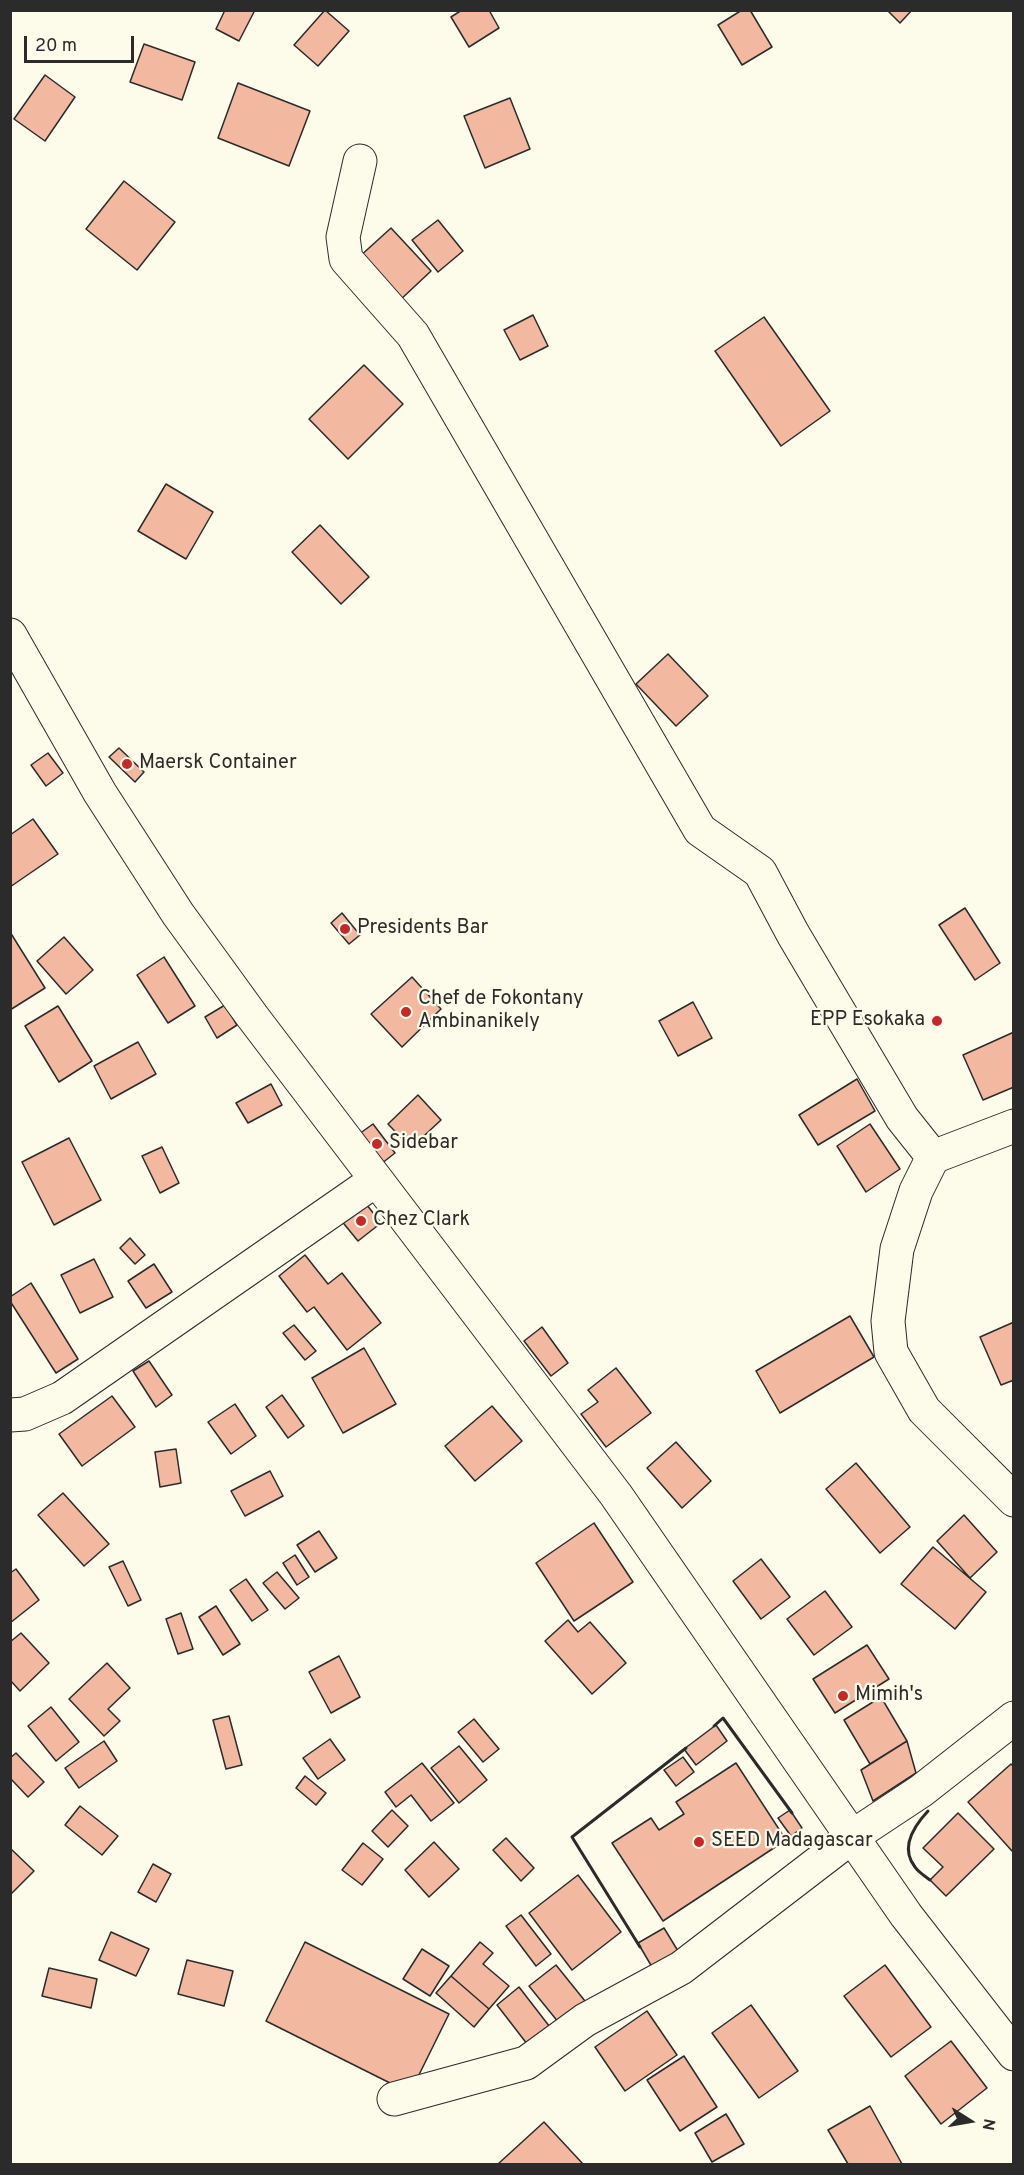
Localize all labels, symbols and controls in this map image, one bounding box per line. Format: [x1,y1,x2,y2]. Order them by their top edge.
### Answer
scale bar [27,24,136,62]
text: 20 m [35,35,77,58]
place label: Maersk Container [139,752,297,776]
marker: Maersk Container [120,757,134,771]
place label: Presidents Bar [357,917,488,941]
marker: Presidents Bar [338,922,352,936]
place label: Chef de Fokontany Ambinanikely [418,988,584,1035]
marker: Chef de Fokontany Ambinanikely [399,1005,413,1019]
place label: EPP Esokaka [810,1009,925,1033]
marker: EPP Esokaka [930,1014,944,1028]
place label: Sidebar [389,1132,458,1156]
marker: Sidebar [370,1137,384,1151]
place label: Chez Clark [373,1209,470,1233]
marker: Chez Clark [354,1214,368,1228]
place label: Mimih's [855,1684,923,1708]
marker: Mimih's [836,1689,850,1703]
place label: SEED Madagascar [711,1830,873,1854]
marker: SEED Madagascar [692,1835,706,1849]
north arrow [940,2091,1000,2151]
text: N [977,2117,999,2132]

